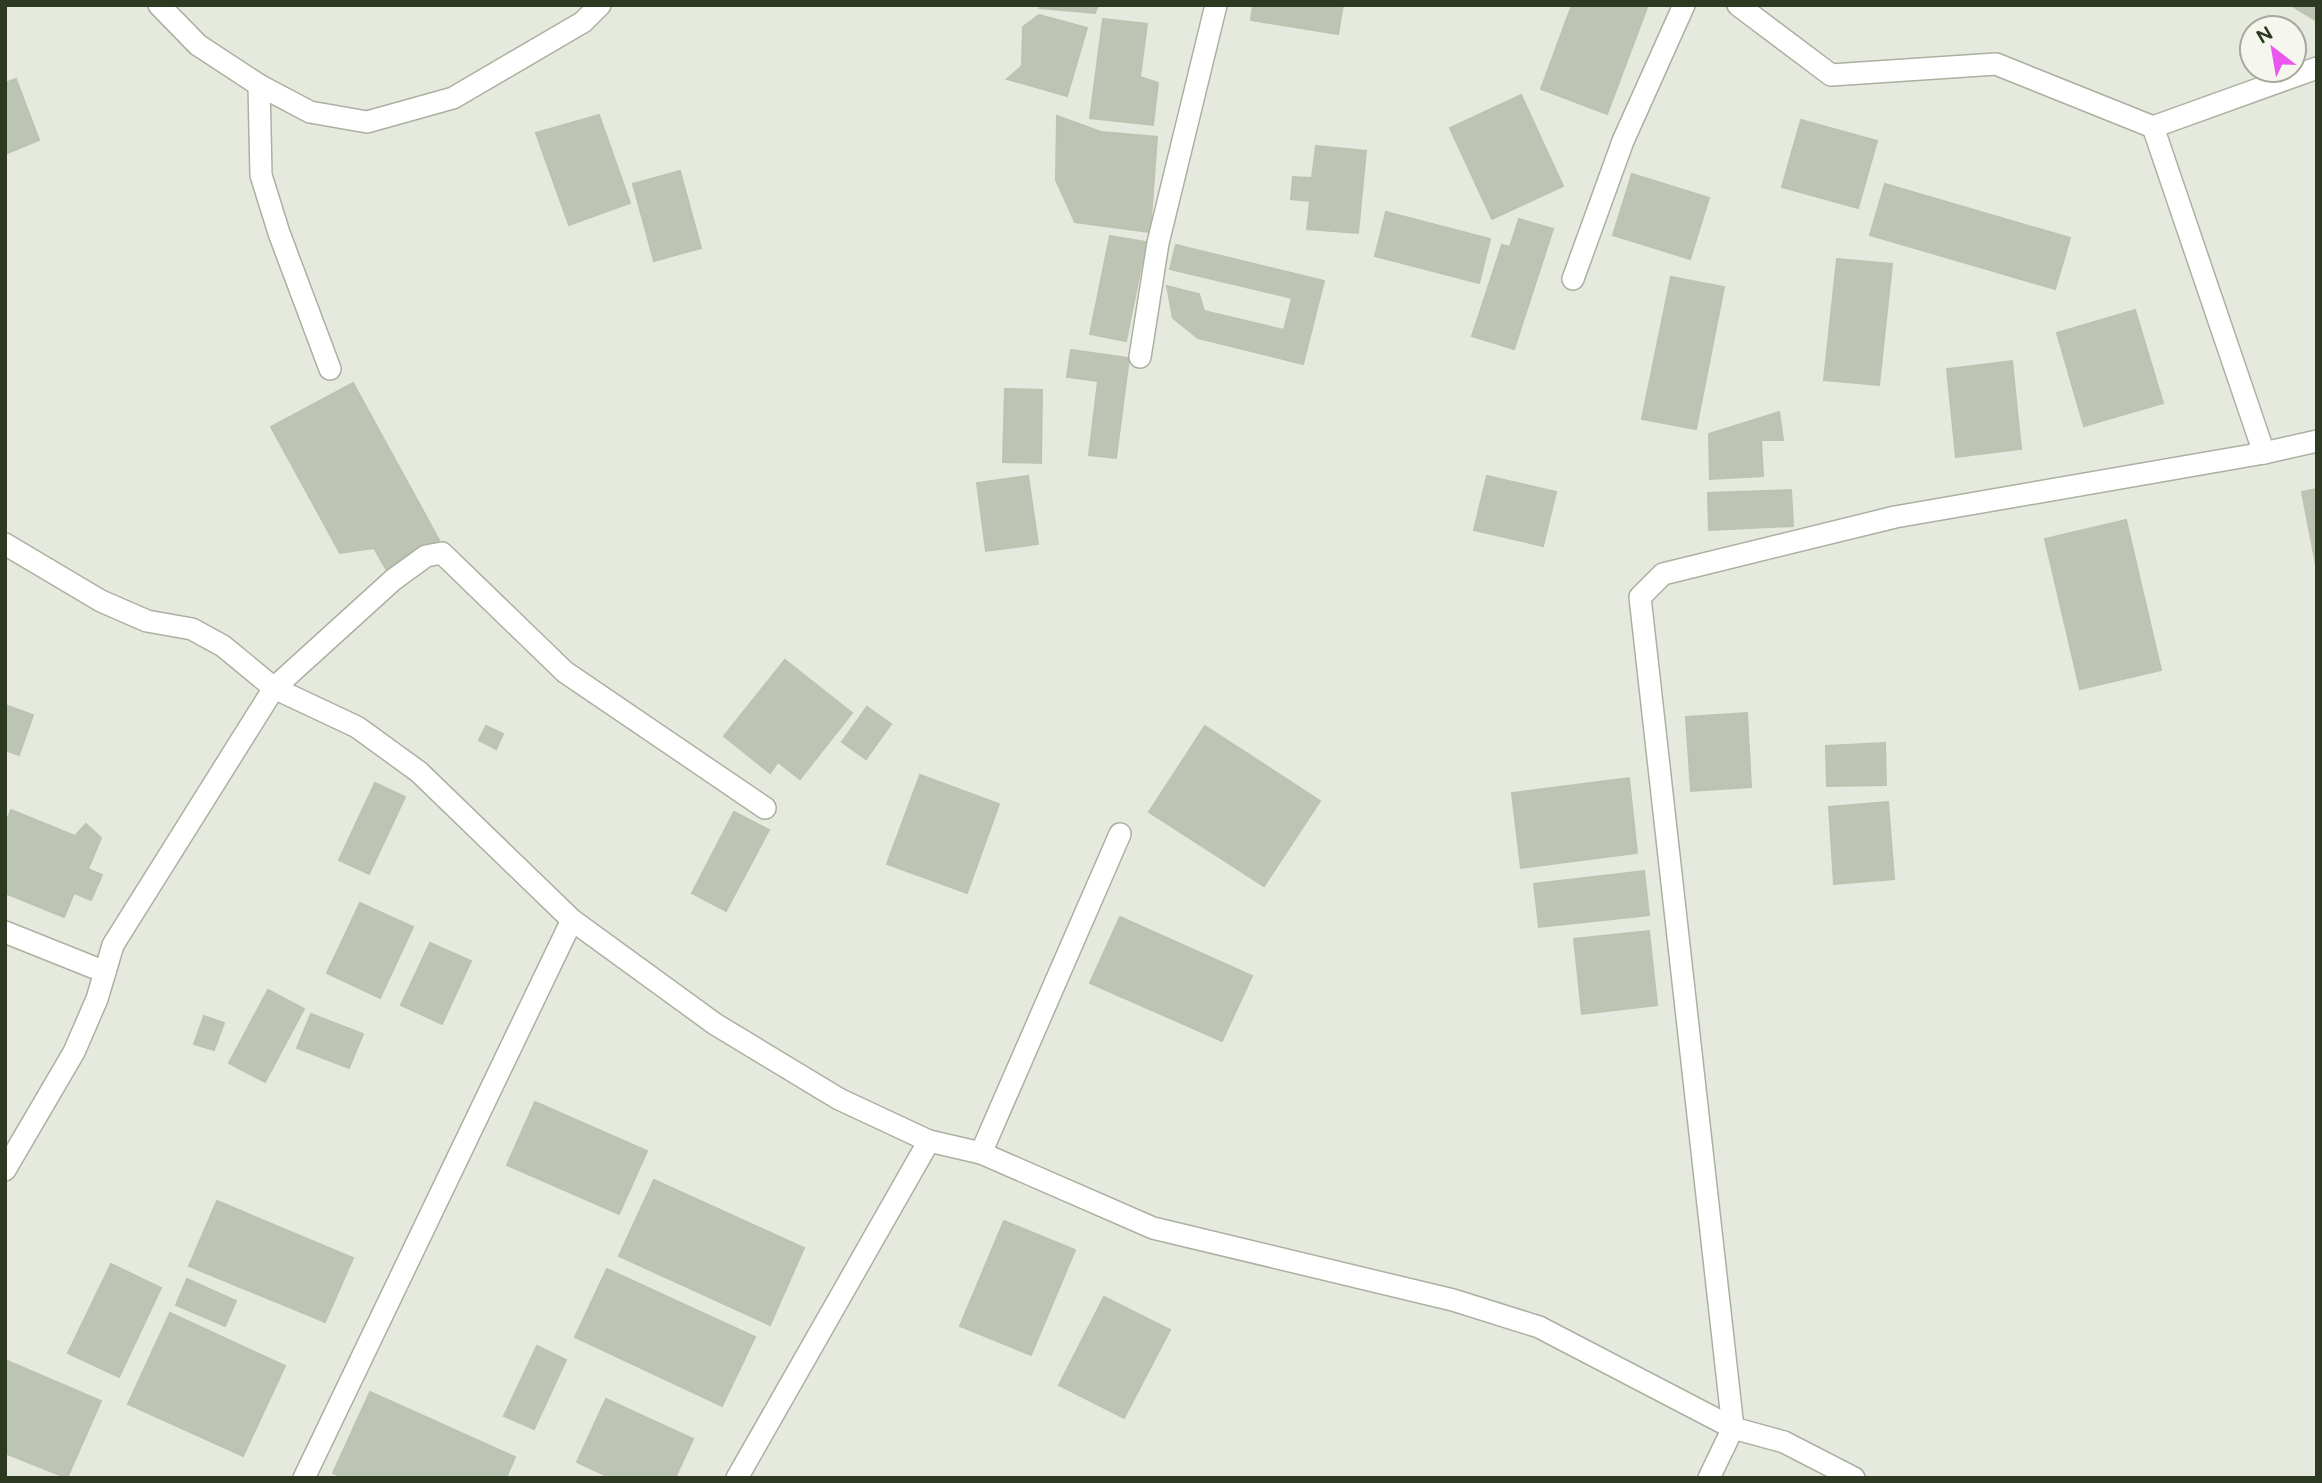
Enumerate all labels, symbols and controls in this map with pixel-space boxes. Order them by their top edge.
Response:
north arrow [2238,14,2308,84]
text: N [2252,21,2277,48]

